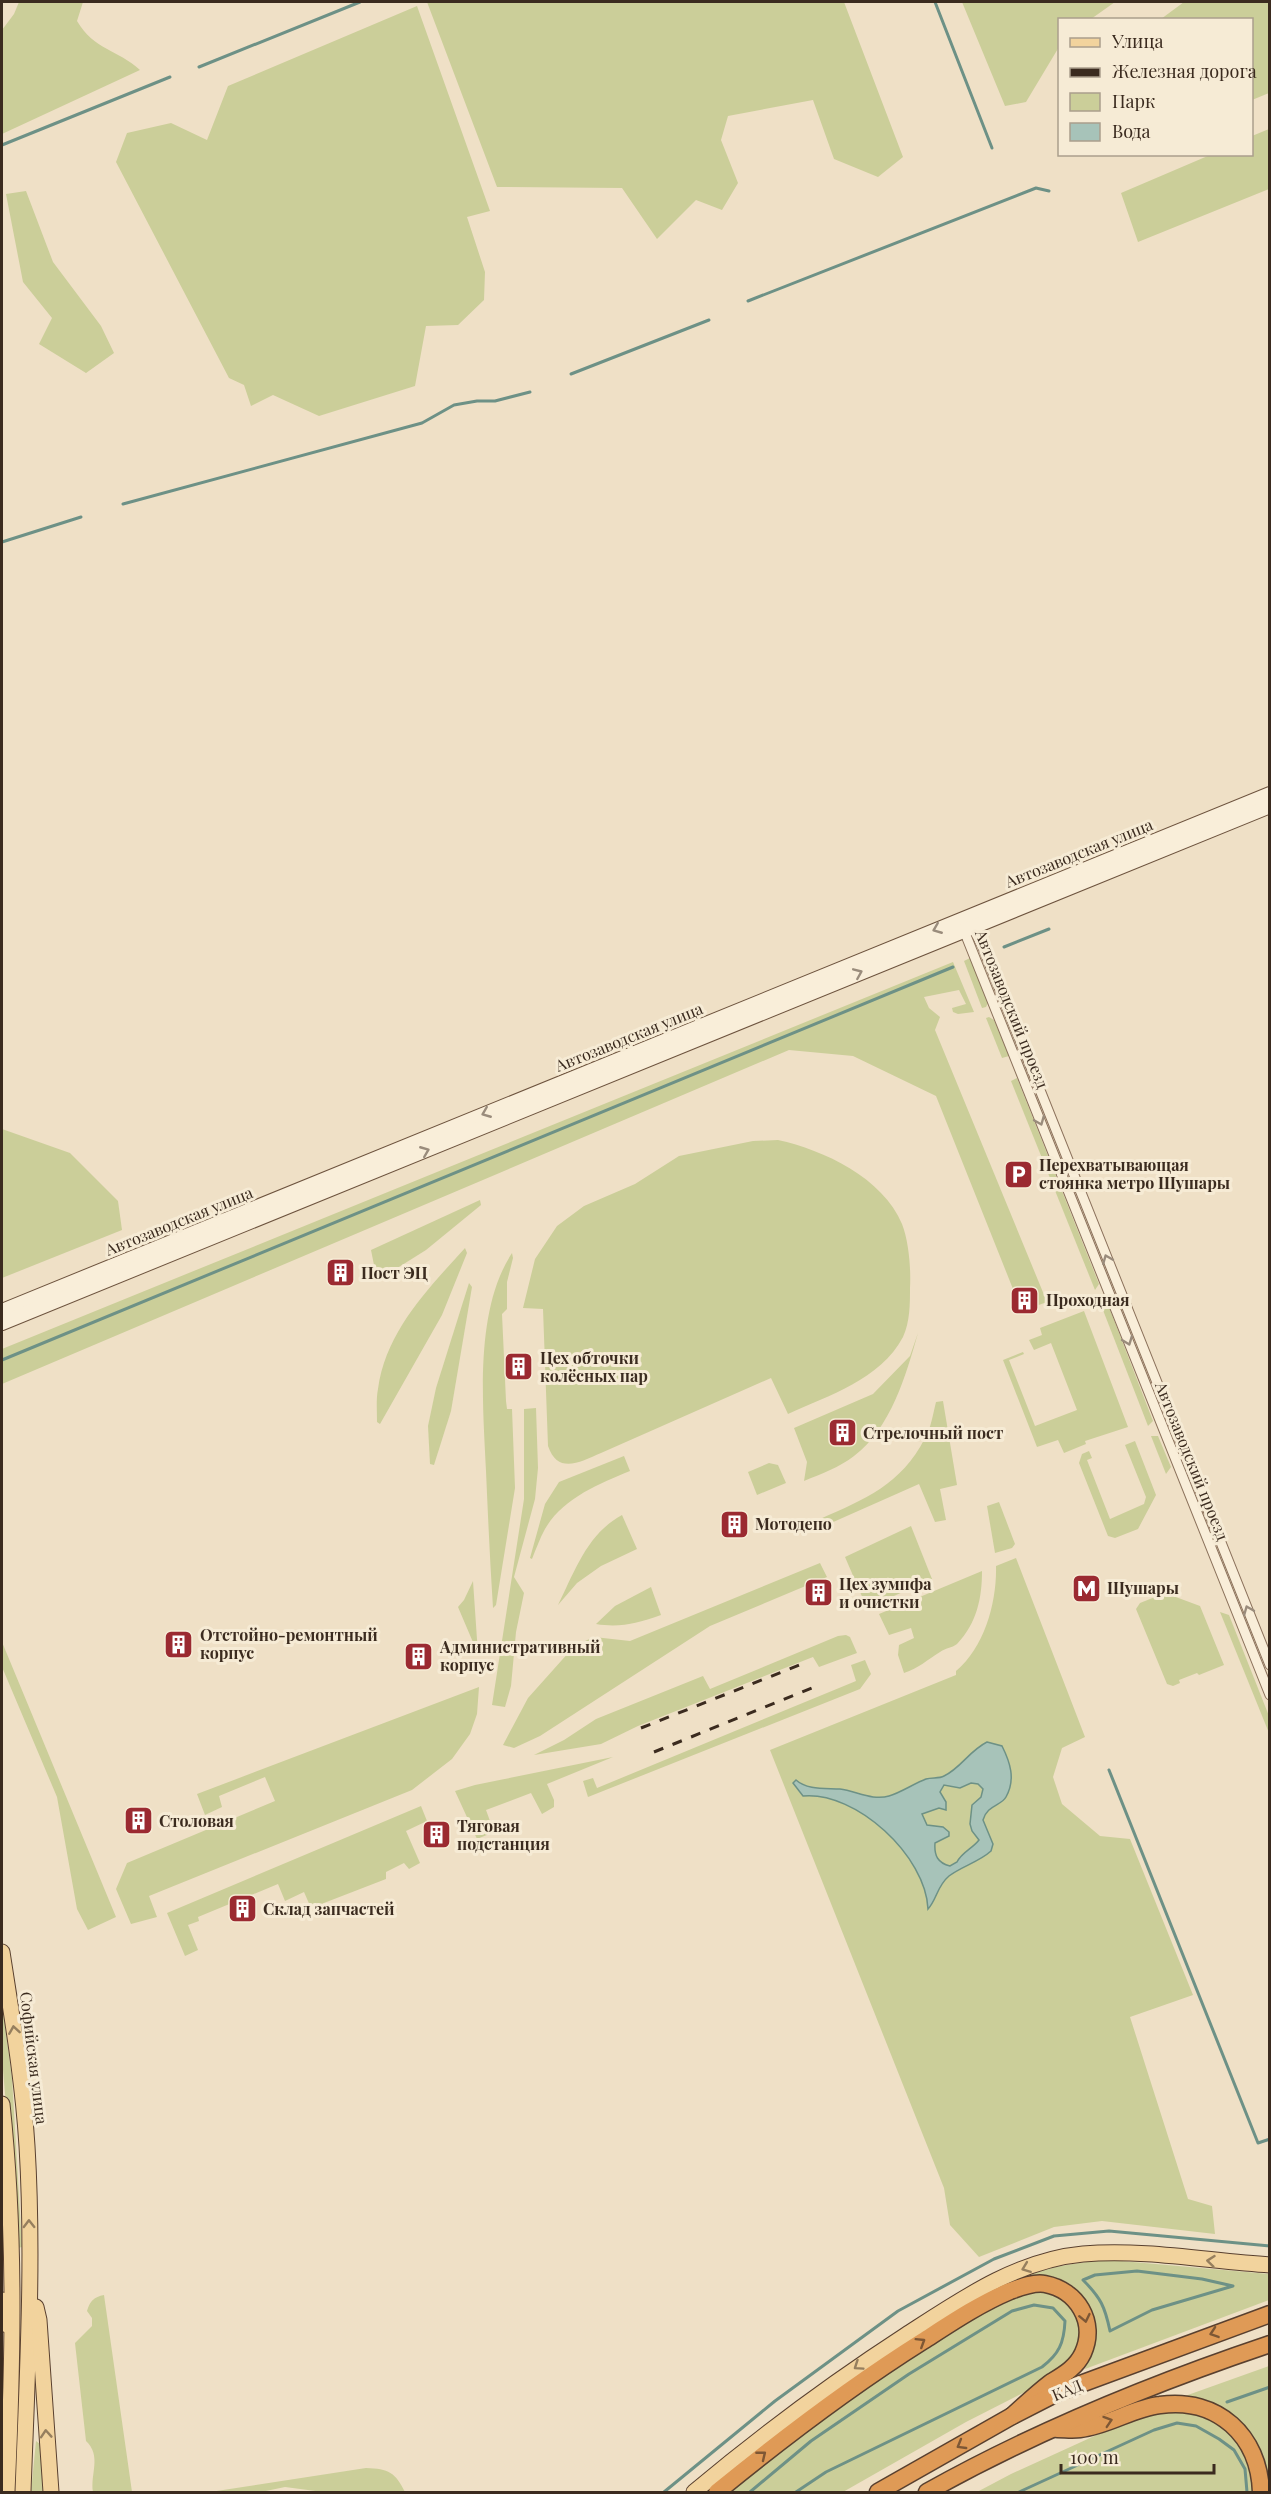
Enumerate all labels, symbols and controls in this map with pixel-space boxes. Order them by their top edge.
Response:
legend [1058,18,1253,156]
text: Улица [1111,29,1163,53]
text: Железная дорога [1112,59,1257,83]
text: Парк [1112,89,1155,113]
text: Вода [1112,119,1150,143]
street label: Автозаводская улица [1001,813,1156,892]
one-way arrow [932,922,943,934]
street label: Автозаводский проезд [971,925,1054,1092]
one-way arrow [852,968,863,980]
street label: Автозаводская улица [551,997,706,1076]
one-way arrow [482,1106,493,1118]
one-way arrow [1033,1115,1045,1126]
one-way arrow [419,1146,430,1158]
place label: Перехватывающая стоянка метро Шушары [1039,1154,1230,1193]
parking icon: Перехватывающая стоянка метро Шушары [1002,1158,1034,1190]
street label: Автозаводская улица [101,1181,256,1260]
one-way arrow [1102,1255,1114,1266]
building icon: Пост ЭЦ [324,1257,356,1289]
place label: Пост ЭЦ [361,1262,428,1283]
building icon: Проходная [1009,1284,1041,1316]
place label: Проходная [1046,1289,1129,1310]
one-way arrow [1121,1335,1134,1346]
place label: Цех обточки колёсных пар [540,1347,648,1386]
building icon: Цех обточки колёсных пар [503,1351,535,1383]
street label: Автозаводский проезд [1151,1377,1234,1544]
building icon: Стрелочный пост [826,1417,858,1449]
place label: Стрелочный пост [863,1422,1003,1443]
building icon: Мотодепо [718,1508,750,1540]
place label: Мотодепо [755,1513,832,1534]
metro station icon: Шушары [1070,1572,1102,1604]
place label: Цех зумпфа и очистки [839,1573,932,1612]
building icon: Цех зумпфа и очистки [802,1577,834,1609]
place label: Шушары [1107,1577,1179,1598]
one-way arrow [1243,1606,1255,1617]
place label: Отстойно-ремонтный корпус [200,1624,378,1663]
building icon: Отстойно-ремонтный корпус [163,1628,195,1660]
place label: Административный корпус [439,1636,601,1675]
building icon: Административный корпус [403,1640,435,1672]
building icon: Столовая [122,1805,154,1837]
place label: Столовая [159,1810,234,1831]
place label: Тяговая подстанция [457,1815,550,1854]
building icon: Тяговая подстанция [420,1819,452,1851]
building icon: Склад запчастей [226,1893,258,1925]
place label: Склад запчастей [263,1898,395,1919]
street label: Софийская улица [16,1991,53,2125]
one-way arrow [8,2025,20,2034]
one-way arrow [23,2219,36,2228]
one-way arrow [1207,2255,1216,2268]
one-way arrow [1021,2261,1032,2274]
one-way arrow [1078,2313,1091,2323]
one-way arrow [1209,2326,1220,2339]
one-way arrow [915,2338,925,2350]
one-way arrow [854,2359,864,2371]
street label: КАД [1048,2374,1085,2405]
one-way arrow [1102,2415,1112,2428]
one-way arrow [40,2430,53,2439]
one-way arrow [957,2437,967,2449]
scale bar [1061,2437,1214,2475]
text: 100 m [1070,2445,1119,2469]
one-way arrow [755,2452,766,2463]

